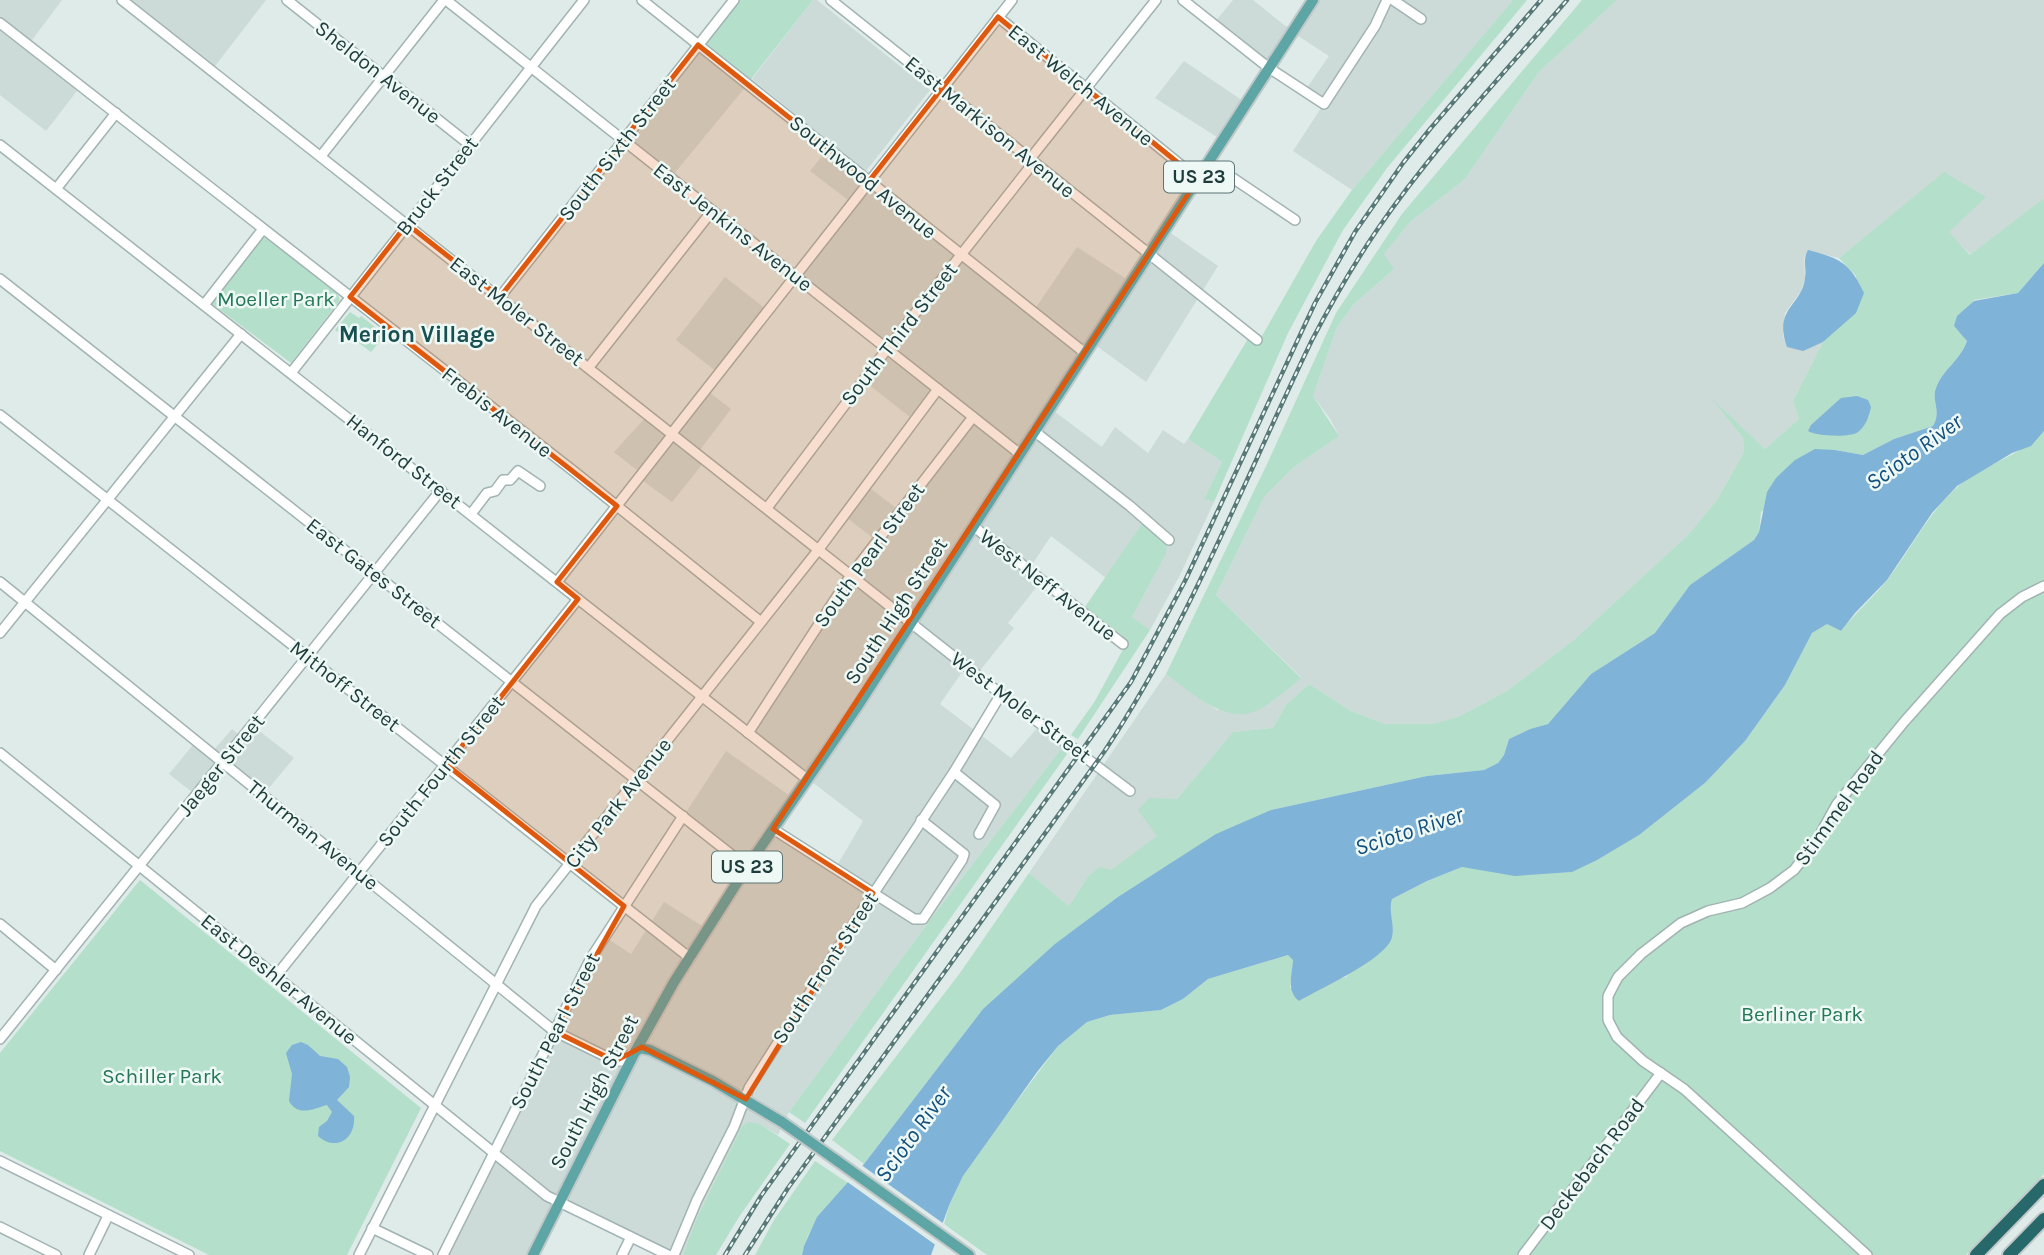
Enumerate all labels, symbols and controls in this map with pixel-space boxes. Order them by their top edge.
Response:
street label: Sheldon Avenue [310,16,446,128]
street label: East Welch Avenue [1004,19,1158,151]
street label: East Markison Avenue [900,51,1080,203]
street label: South Sixth Street [554,72,680,225]
street label: Southwood Avenue [785,110,941,244]
street label: Bruck Street [391,132,483,240]
street label: East Jenkins Avenue [649,157,817,297]
road number: US 23 [1164,162,1234,192]
street label: East Moler Street [445,251,589,371]
street label: South Third Street [836,258,962,410]
park label: Moeller Park [217,287,335,311]
district label: Merion Village [339,321,495,348]
street label: Frebis Avenue [437,362,557,462]
water label: Scioto River [1861,407,1968,496]
street label: Hanford Street [342,409,466,513]
street label: South Pearl Street [809,478,929,632]
street label: East Gates Street [302,513,446,633]
street label: West Neff Avenue [975,524,1121,646]
street label: South High Street [840,533,952,689]
street label: Mithoff Street [285,636,405,736]
street label: West Moler Street [946,647,1096,767]
street label: South Fourth Street [373,690,509,852]
street label: Jaeger Street [173,709,269,821]
street label: City Park Avenue [560,733,676,873]
street label: Stimmel Road [1789,746,1889,870]
street label: Thurman Avenue [243,775,383,895]
water label: Scioto River [1351,800,1468,861]
road number: US 23 [712,852,782,882]
street label: South Front Street [767,888,883,1048]
street label: East Deshler Avenue [196,909,362,1049]
street label: South Pearl Street [505,949,605,1113]
park label: Berliner Park [1741,1002,1863,1026]
street label: South High Street [545,1011,643,1173]
park label: Schiller Park [102,1064,222,1088]
water label: Scioto River [869,1080,958,1187]
street label: Deckebach Road [1535,1093,1649,1235]

